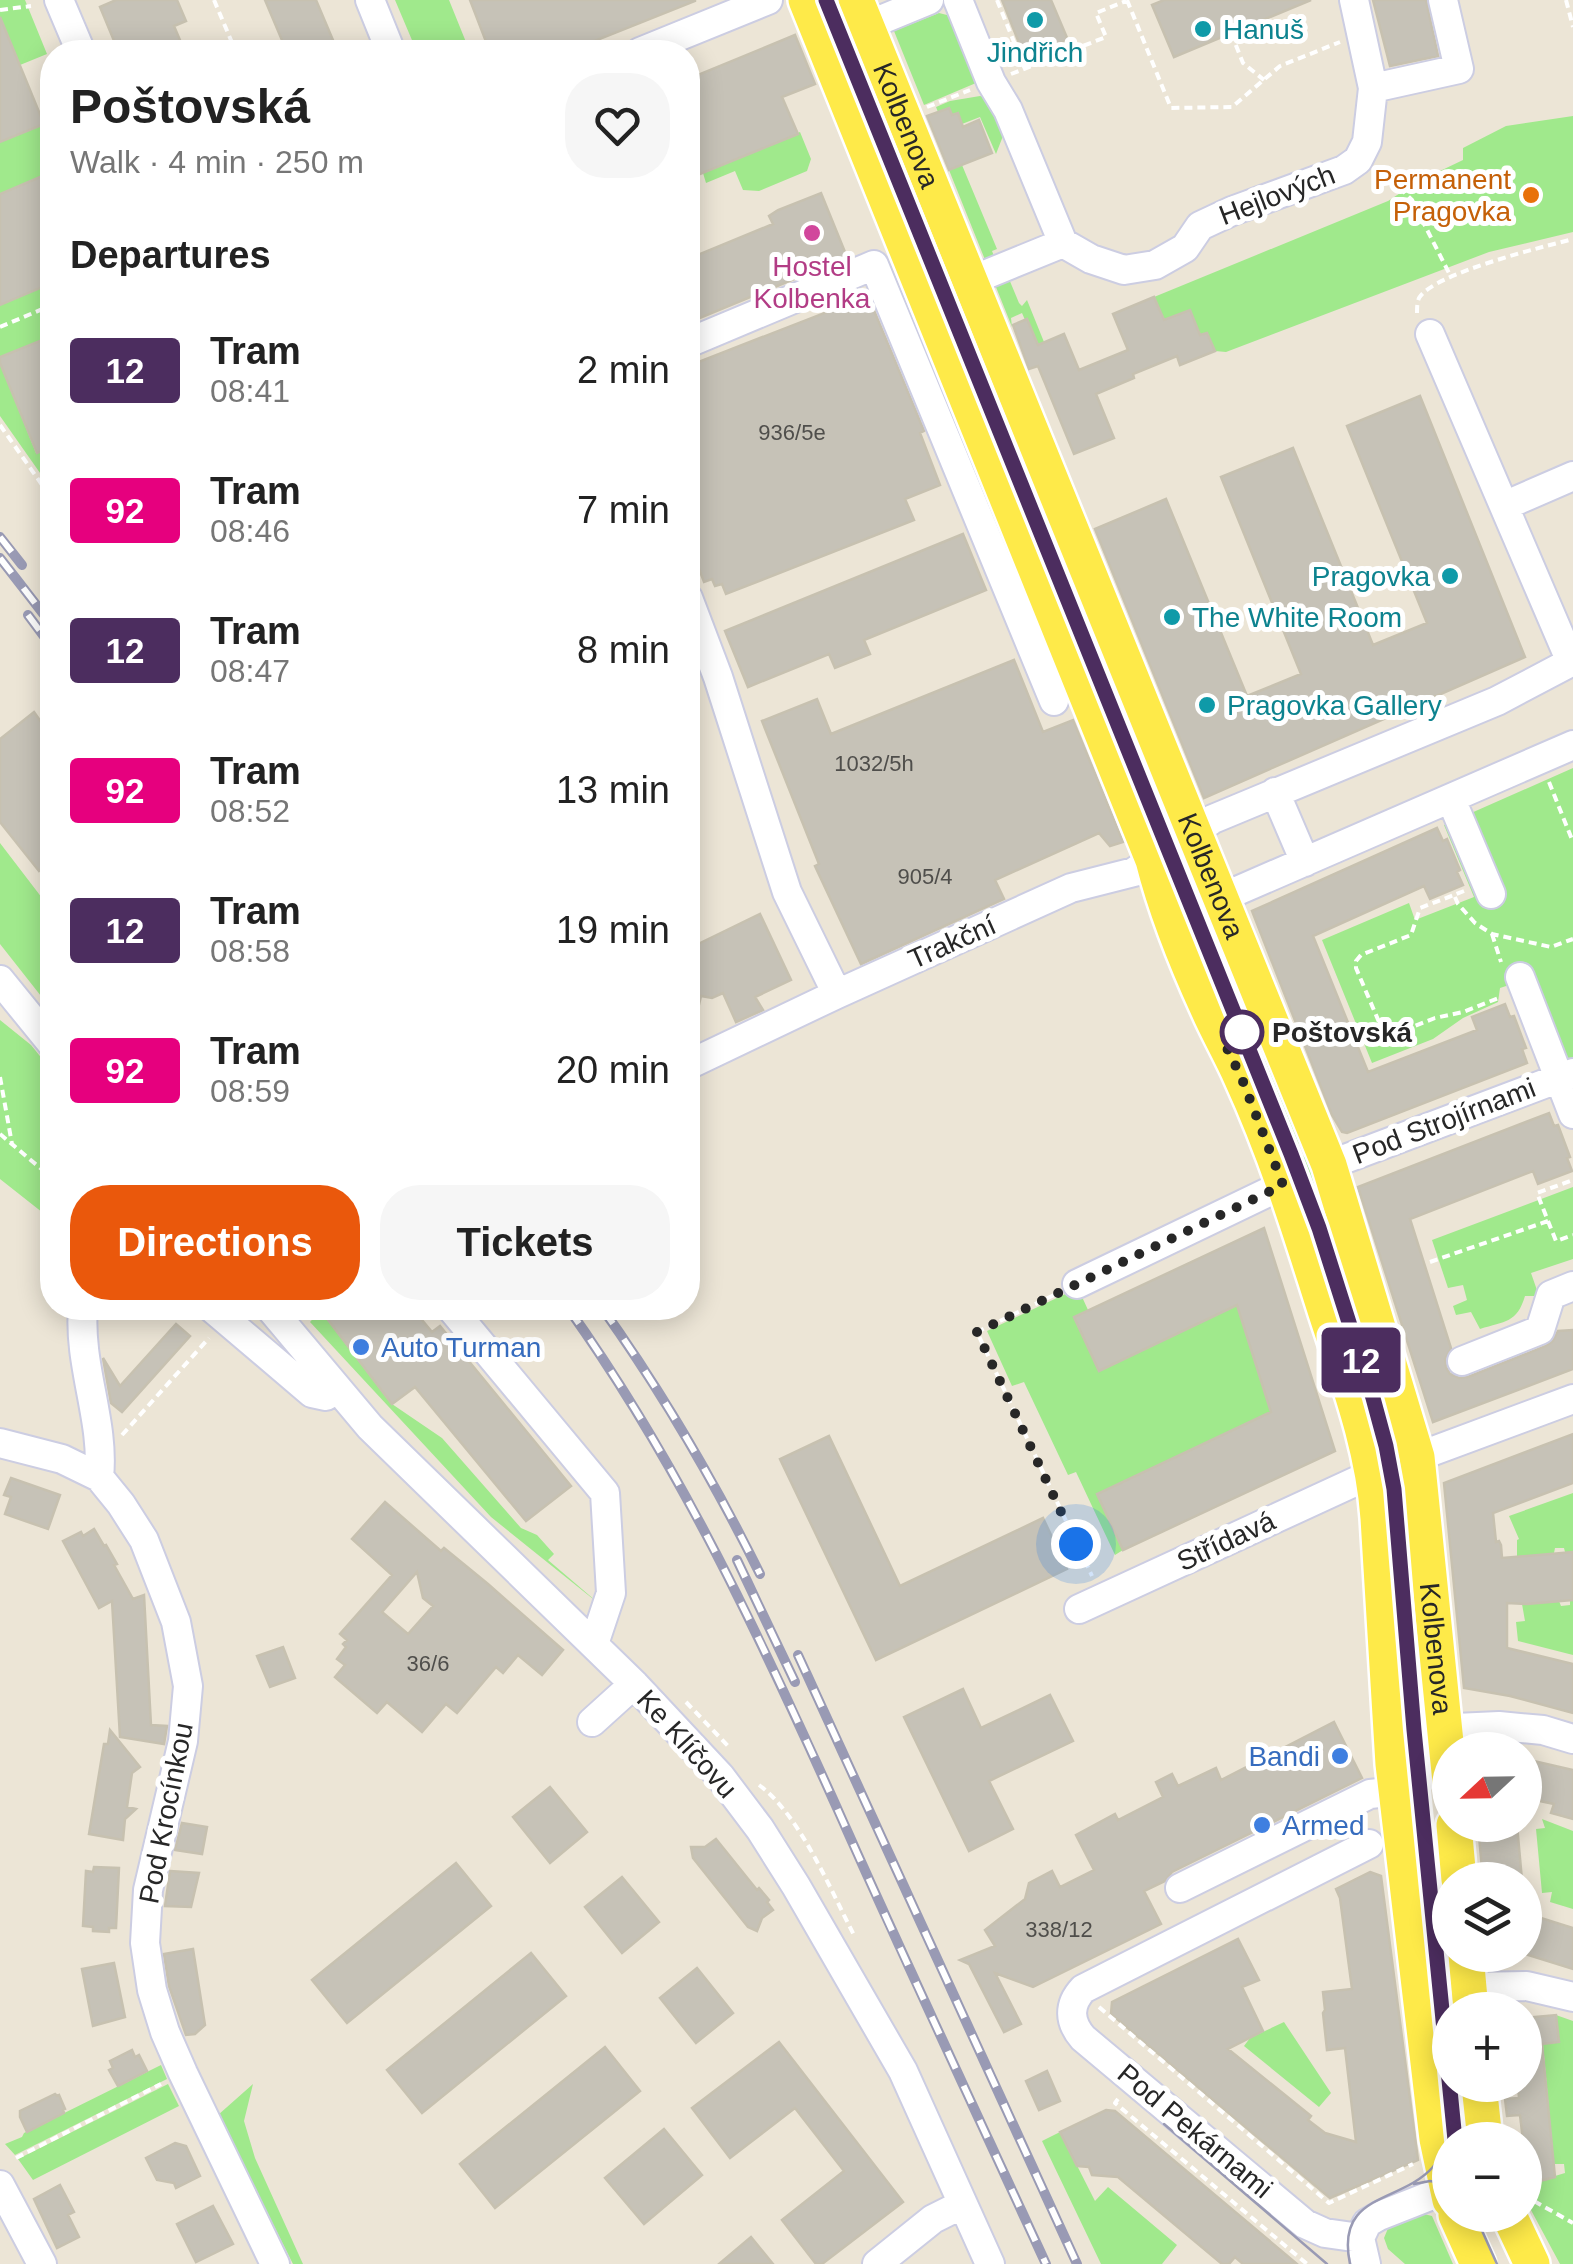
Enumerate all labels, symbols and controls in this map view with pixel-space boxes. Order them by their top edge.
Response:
marker: Jindřich [1024,9,1046,31]
place label: Hanuš [1223,14,1304,45]
marker: Hanuš [1192,18,1214,40]
place label: Jindřich [987,37,1083,68]
street label: Kolbenova [868,58,946,193]
button: heart [565,73,670,178]
text: Poštovská [70,80,310,133]
text: Walk · 4 min · 250 m [70,144,364,180]
street label: Hejlových [1215,159,1339,231]
place label: Permanent Pragovka [1374,164,1511,227]
marker: Permanent Pragovka [1520,184,1542,206]
marker: Hostel Kolbenka [801,222,823,244]
text: Departures [70,234,271,276]
place label: Hostel Kolbenka [754,251,871,314]
text: Tram [210,330,301,372]
text: 2 min [577,349,670,391]
text: 12 [106,351,144,390]
text: 08:41 [210,373,290,409]
house number: 936/5e [758,420,826,445]
text: Tram [210,470,301,512]
text: 7 min [577,489,670,531]
text: 92 [106,491,144,530]
text: 08:46 [210,513,290,549]
place label: Pragovka [1312,561,1430,592]
marker: Pragovka [1439,565,1461,587]
place label: The White Room [1192,602,1402,633]
marker: The White Room [1161,606,1183,628]
text: Tram [210,610,301,652]
text: 8 min [577,629,670,671]
text: 12 [106,631,144,670]
text: 08:47 [210,653,290,689]
place label: Pragovka Gallery [1227,690,1442,721]
marker: Pragovka Gallery [1196,694,1218,716]
text: Tram [210,750,301,792]
house number: 1032/5h [834,751,914,776]
text: 13 min [556,769,670,811]
text: 92 [106,771,144,810]
text: 08:52 [210,793,290,829]
street label: Kolbenova [1172,808,1251,943]
house number: 905/4 [897,864,953,889]
text: Tram [210,890,301,932]
text: 19 min [556,909,670,951]
street label: Trakční [904,909,1001,975]
text: 12 [106,911,144,950]
text: 08:58 [210,933,290,969]
marker: Poštovská [1221,1011,1263,1053]
place label: Poštovská [1272,1017,1412,1048]
text: Tram [210,1030,301,1072]
text: 20 min [556,1049,670,1091]
text: 92 [106,1051,144,1090]
street label: Pod Strojírnami [1348,1072,1540,1170]
text: 08:59 [210,1073,290,1109]
button: Directions [70,1185,360,1300]
button: Tickets [380,1185,670,1300]
line badge: 12 [1316,1328,1406,1392]
place label: Auto Turman [381,1332,541,1363]
marker: Auto Turman [350,1336,372,1358]
text: 12 [1342,1341,1380,1380]
street label: Střídavá [1172,1505,1280,1577]
your location [1051,1519,1101,1569]
street label: Kolbenova [1414,1581,1459,1717]
house number: 36/6 [407,1651,449,1676]
street label: Ke Klíčovu [631,1684,743,1804]
street label: Pod Krocínkou [133,1720,199,1906]
north arrow [1432,1732,1542,1842]
map controls [1432,1732,1542,2232]
place label: Bandi [1248,1741,1320,1772]
marker: Bandi [1329,1745,1351,1767]
place label: Armed [1282,1810,1364,1841]
marker: Armed [1251,1814,1273,1836]
button: layers [1432,1862,1542,1972]
house number: 338/12 [1025,1917,1093,1942]
button: + [1432,1992,1542,2102]
street label: Pod Pekárnami [1112,2058,1278,2204]
button: − [1432,2122,1542,2232]

